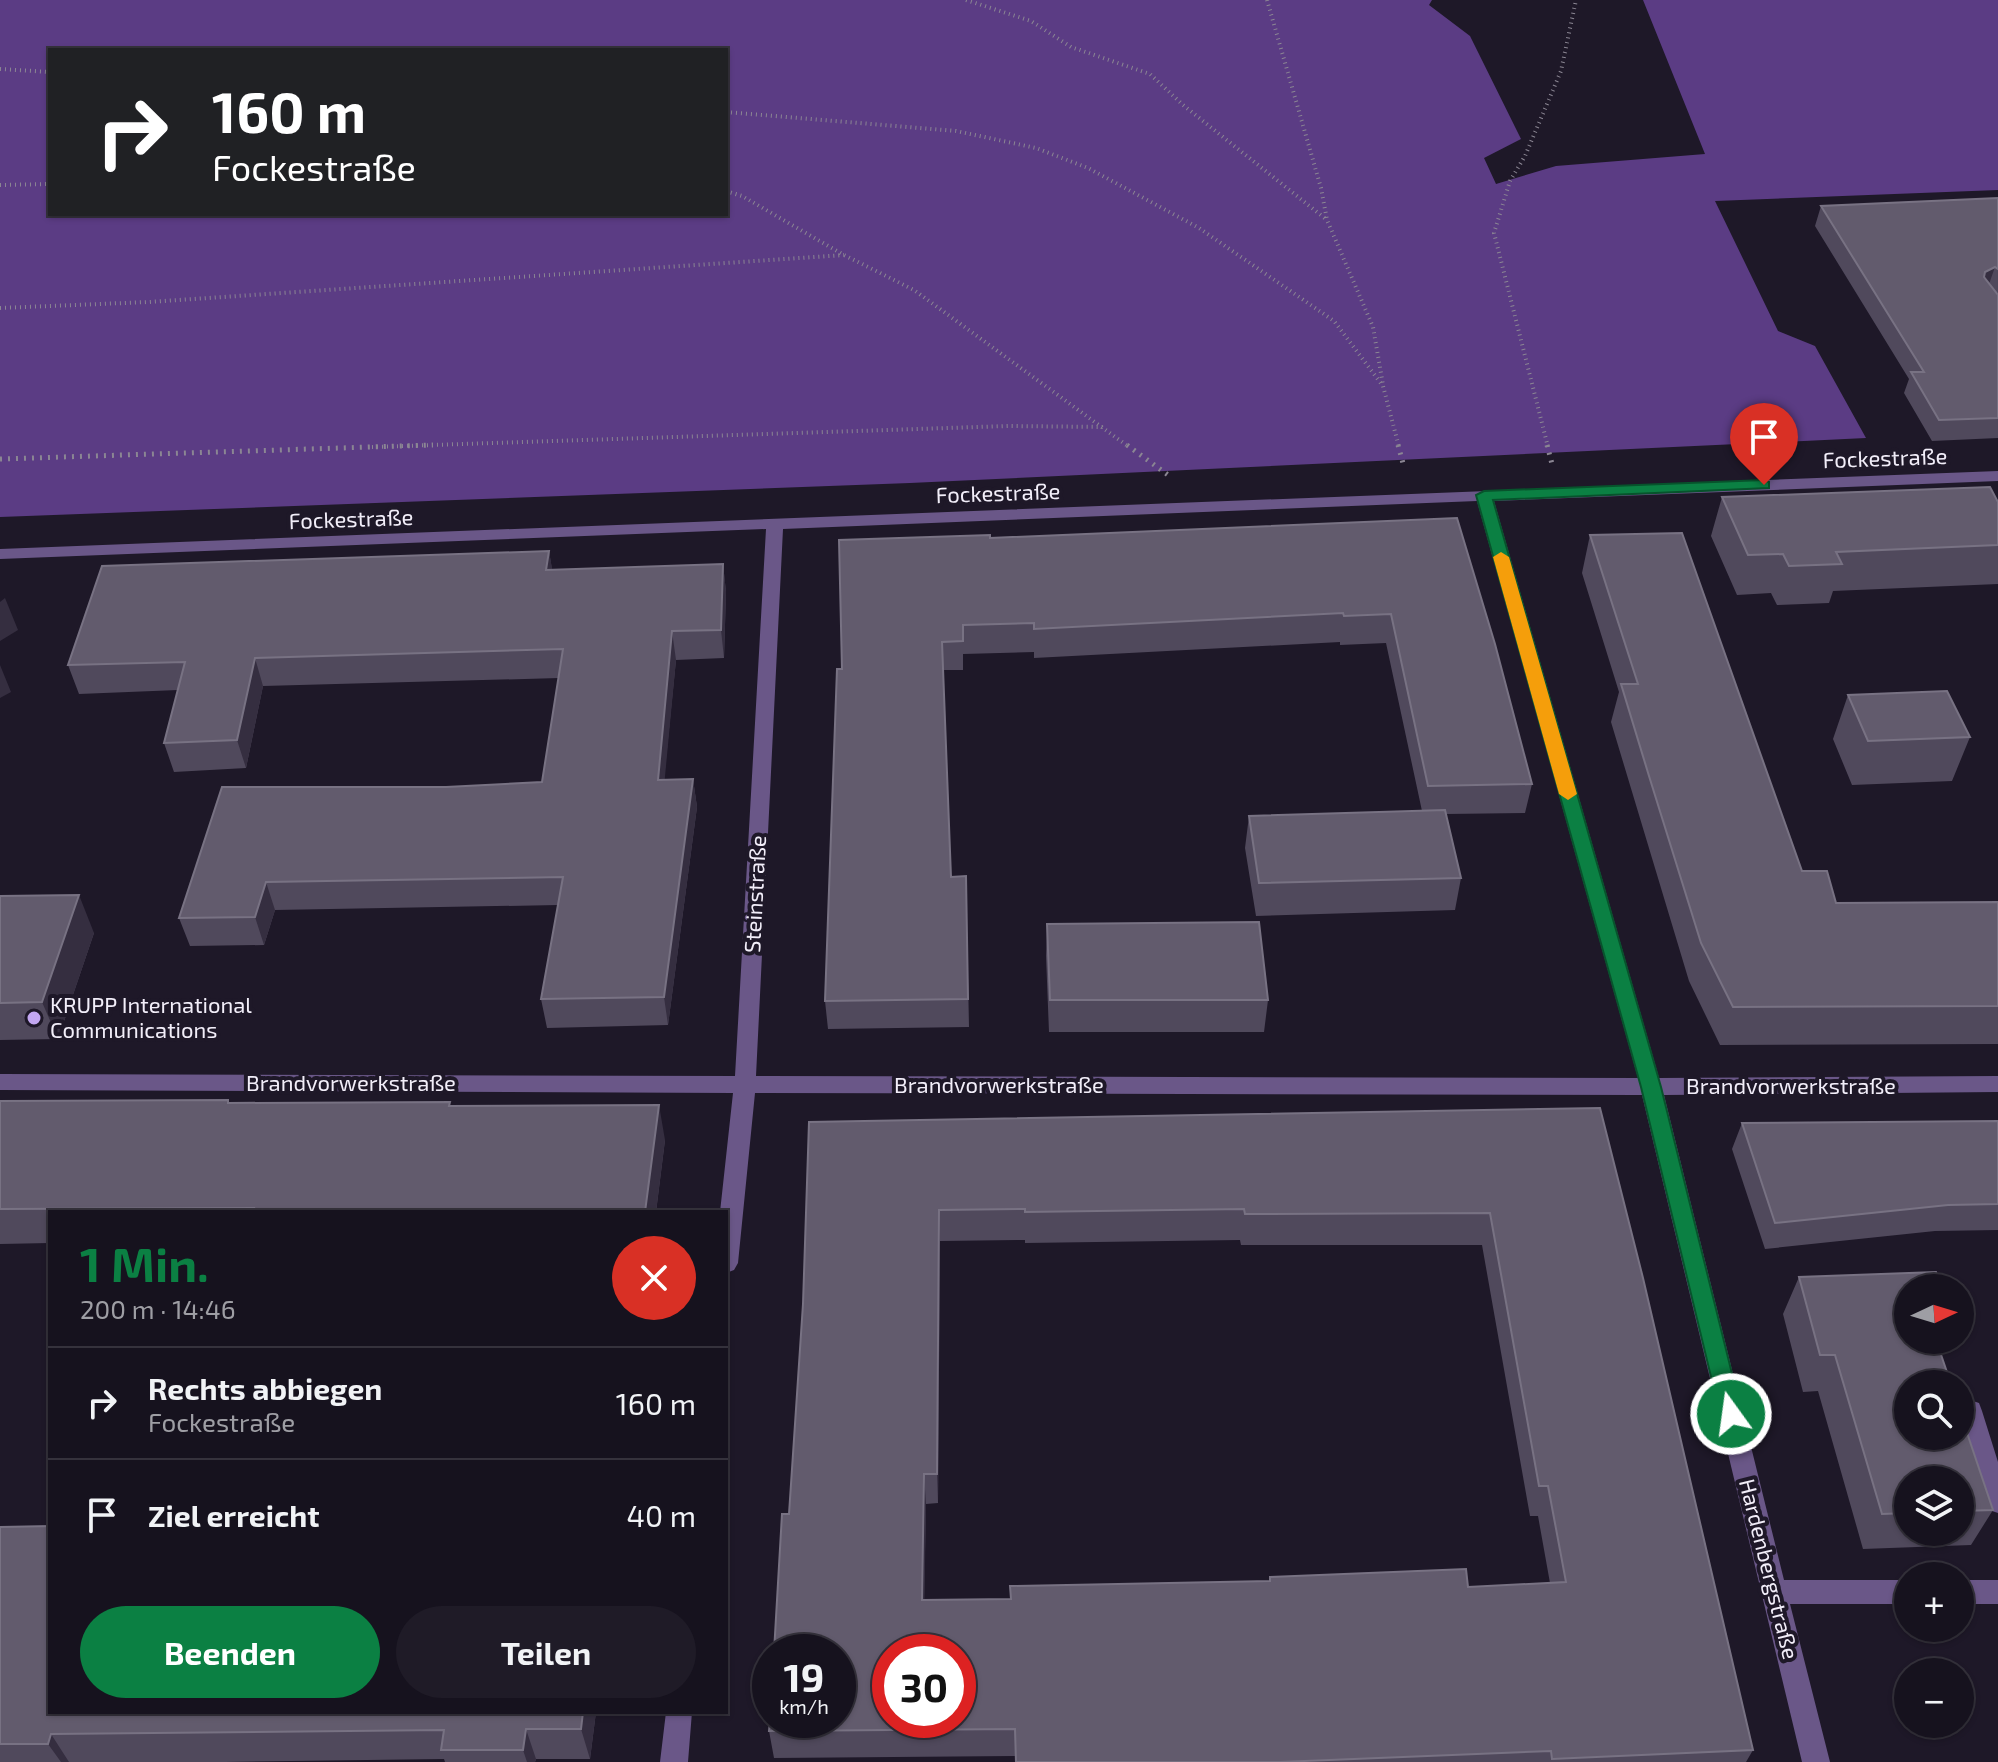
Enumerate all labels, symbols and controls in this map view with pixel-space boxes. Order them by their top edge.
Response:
text: 160 m [212,77,366,144]
icon: right [80,80,184,184]
text: Fockestraße [212,145,416,188]
pin [1730,403,1798,485]
icon: arrive [1742,415,1786,459]
street label: Fockestraße [1822,442,1948,472]
street label: Fockestraße [935,477,1061,507]
street label: Fockestraße [288,503,414,533]
street label: Steinstraße [738,834,770,953]
place label: KRUPP International Communications [50,991,252,1042]
marker: KRUPP International Communications [25,1009,43,1027]
street label: Brandvorwerkstraße [246,1069,456,1095]
street label: Brandvorwerkstraße [894,1071,1104,1097]
street label: Brandvorwerkstraße [1686,1072,1896,1098]
text: 1 Min. [80,1234,209,1292]
button: close [612,1236,696,1320]
north arrow [1894,1274,1974,1354]
map controls [1894,1274,1974,1738]
text: 200 m · 14:46 [80,1293,236,1324]
text: Rechts abbiegen [148,1370,382,1406]
button: search [1894,1370,1974,1450]
position arrow [1689,1372,1773,1456]
icon: right [80,1381,124,1425]
text: 160 m [616,1385,696,1421]
text: Fockestraße [148,1406,295,1437]
button: layers [1894,1466,1974,1546]
street label: Hardenbergstraße [1735,1476,1805,1662]
icon: arrive [80,1493,124,1537]
text: Ziel erreicht [148,1497,320,1533]
text: 40 m [626,1497,696,1533]
button: + [1894,1562,1974,1642]
button: Beenden [80,1606,380,1698]
button: Teilen [396,1606,696,1698]
speed limit sign: 30 [872,1634,976,1738]
text: 19 [784,1652,824,1700]
button: − [1894,1658,1974,1738]
text: km/h [779,1694,829,1718]

